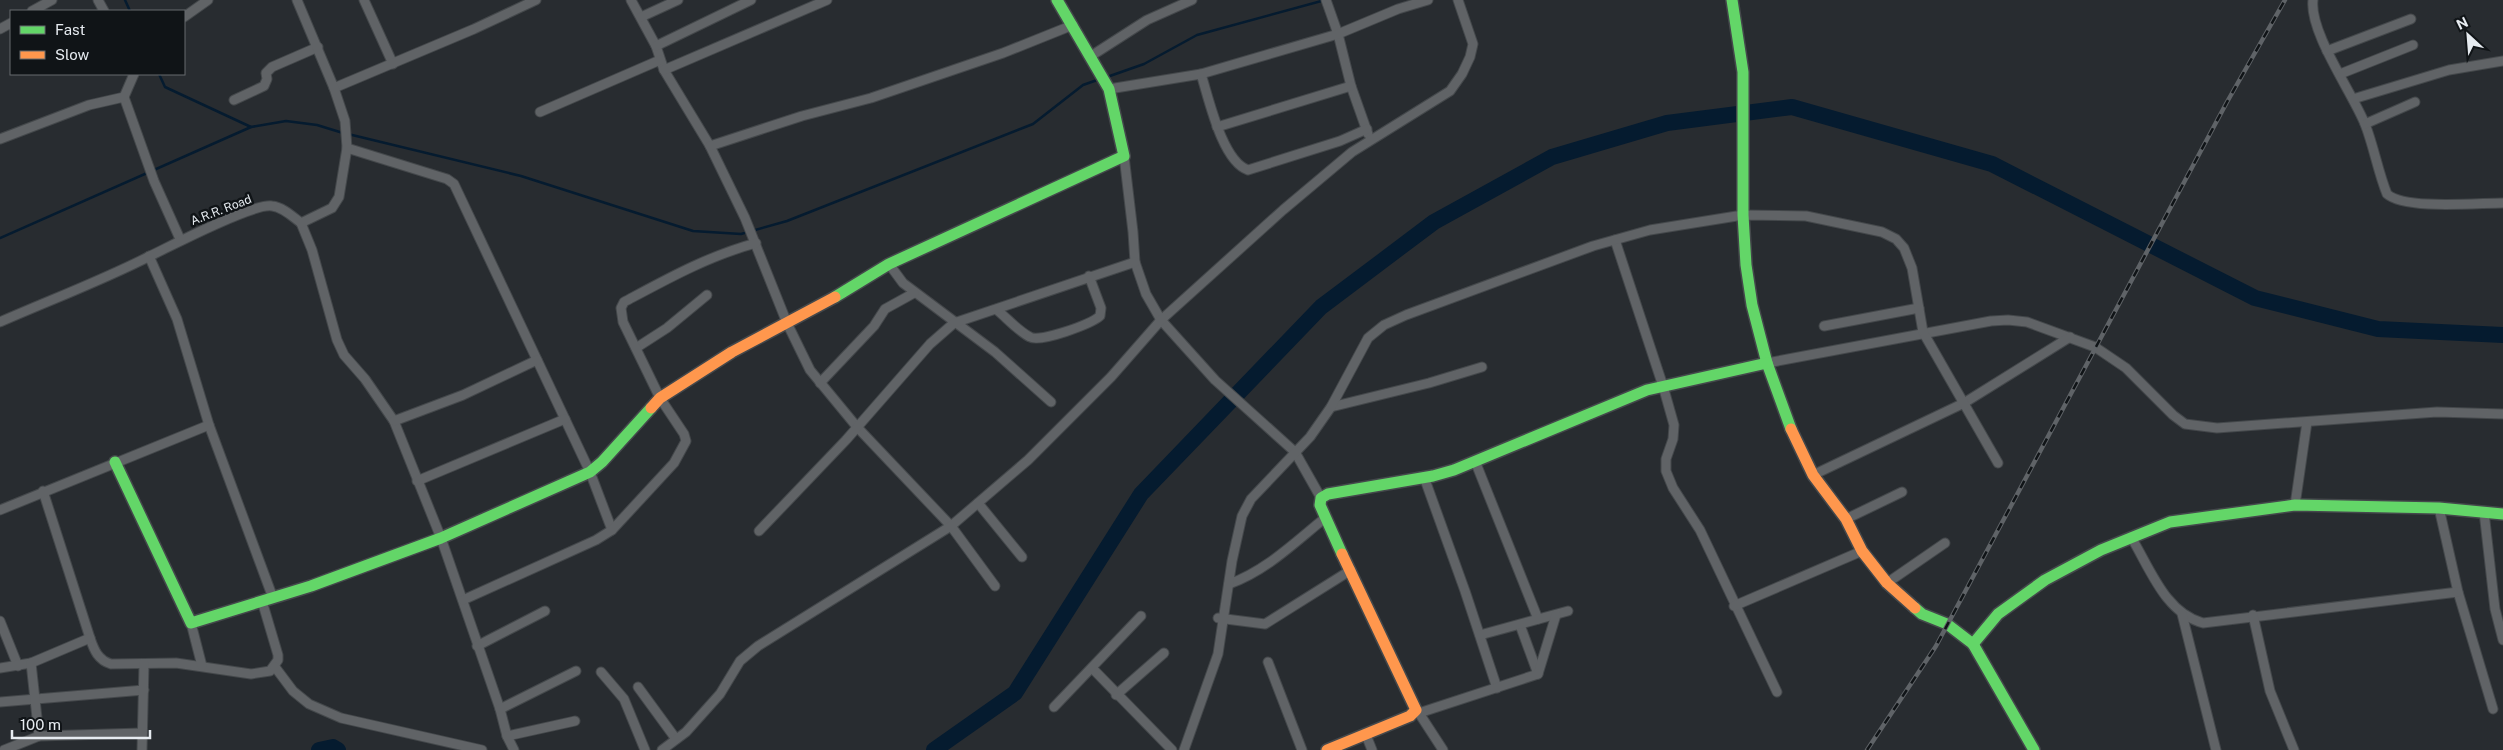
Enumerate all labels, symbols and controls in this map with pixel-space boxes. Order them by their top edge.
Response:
legend [10,10,185,75]
north arrow [2443,10,2493,60]
text: N [2454,14,2471,33]
text: Fast [55,21,85,38]
text: Slow [55,46,90,63]
street label: A.R.R. Road [189,192,253,228]
scale bar [12,708,150,740]
text: 100 m [20,716,61,733]

